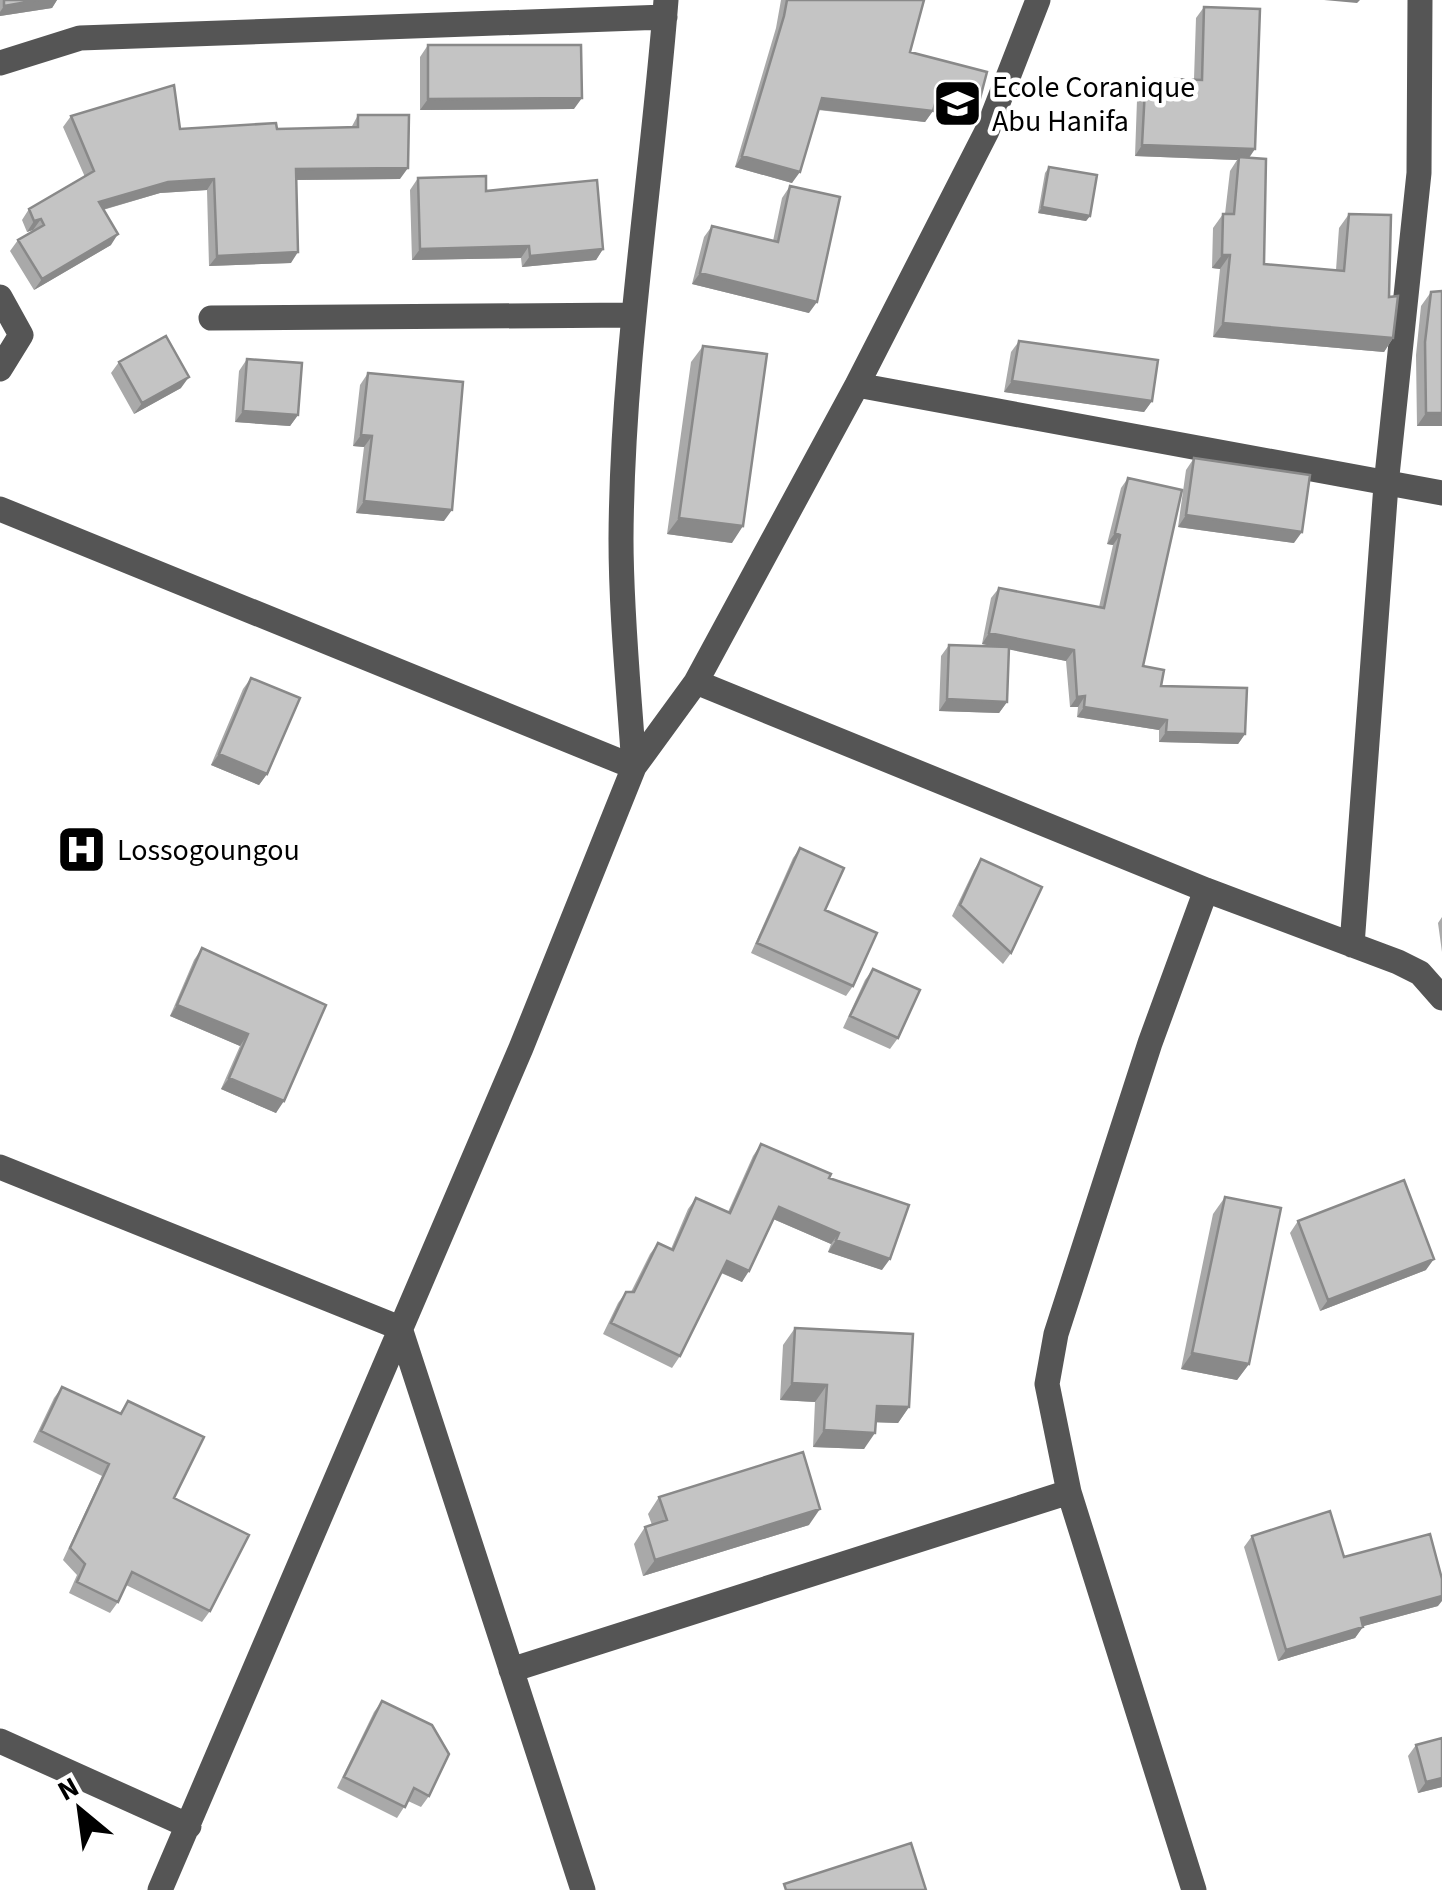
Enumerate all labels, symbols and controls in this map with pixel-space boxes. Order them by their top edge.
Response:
place label: Ecole Coranique Abu Hanifa [992,66,1195,143]
school or university icon: Ecole Coranique Abu Hanifa [931,78,983,130]
hospital icon: Lossogoungou [56,824,108,876]
place label: Lossogoungou [117,829,300,872]
north arrow [30,1760,130,1860]
text: N [51,1767,86,1811]

